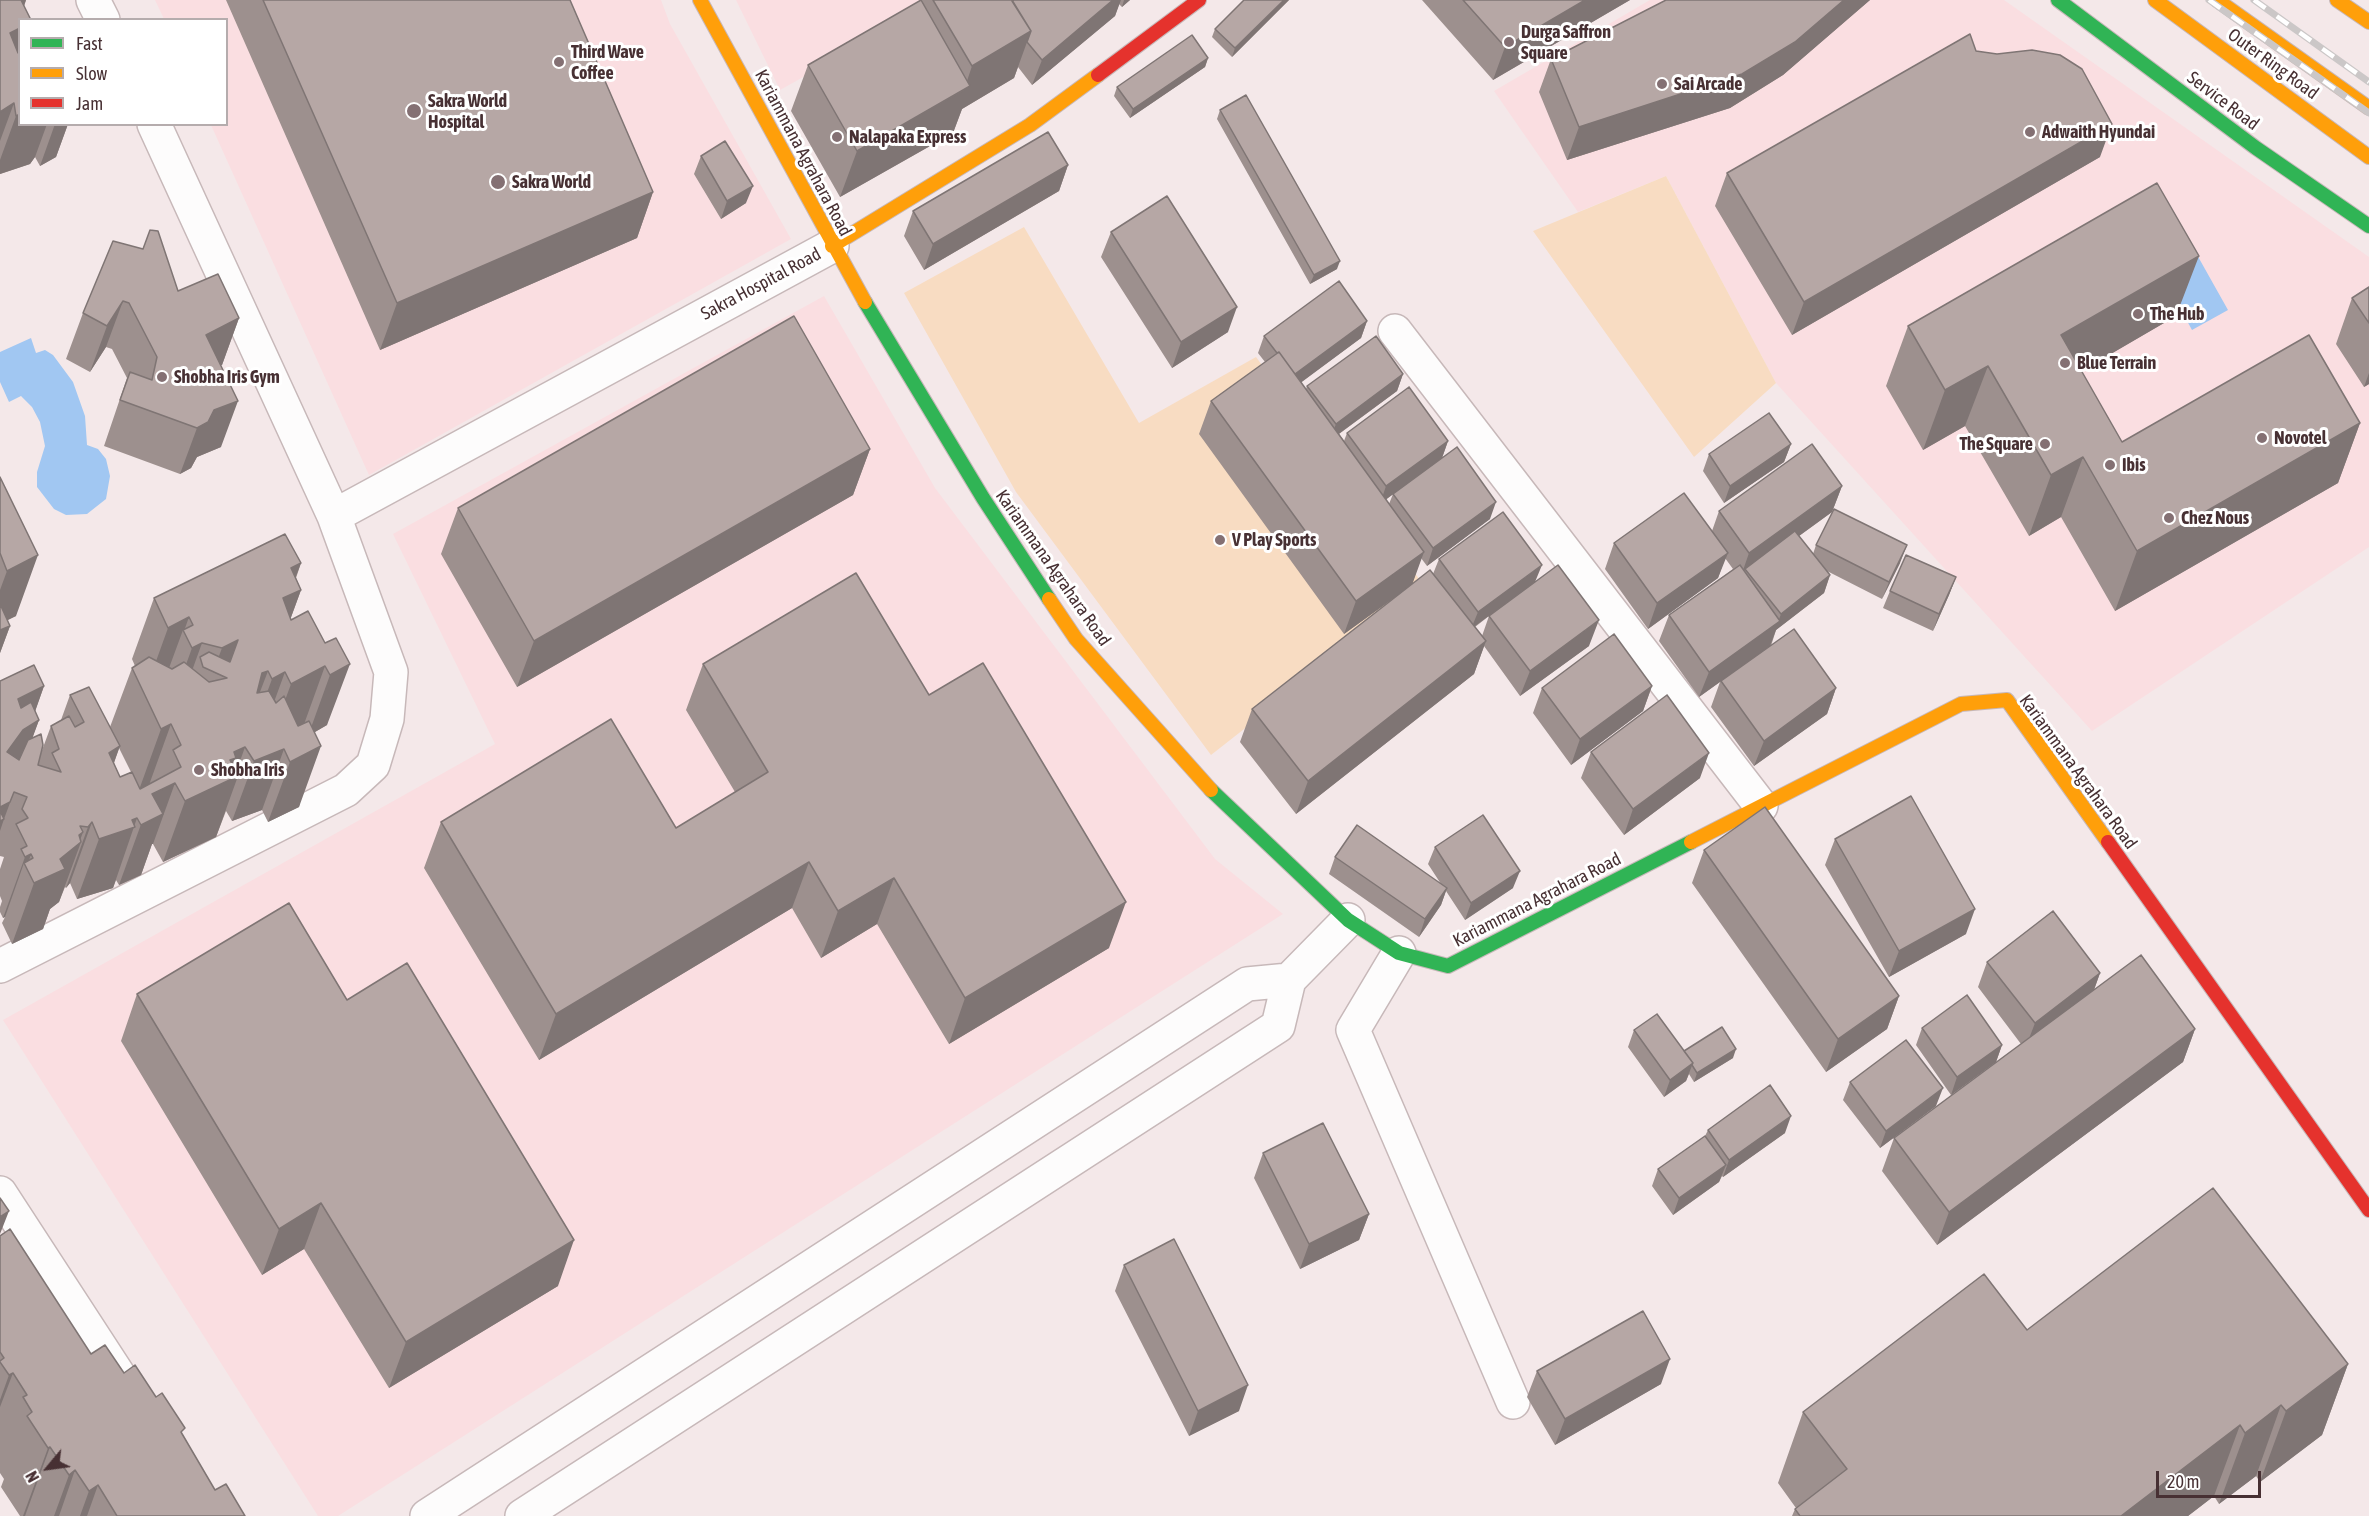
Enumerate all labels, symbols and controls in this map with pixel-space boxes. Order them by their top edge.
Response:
legend [18,18,228,126]
place label: Durga Saffron Square [1521,21,1611,63]
street label: Outer Ring Road [2224,24,2322,104]
text: Fast [76,33,103,54]
marker: Durga Saffron Square [1502,35,1516,49]
place label: Third Wave Coffee [571,41,644,84]
marker: Third Wave Coffee [552,55,566,69]
text: Slow [76,63,107,84]
street label: Kariammana Agrahara Road [750,66,856,240]
street label: Service Road [2183,67,2263,135]
place label: Sai Arcade [1674,73,1742,95]
marker: Sai Arcade [1655,77,1669,91]
place label: Sakra World Hospital [428,90,507,132]
text: Jam [76,93,103,114]
marker: Sakra World Hospital [405,102,423,120]
place label: Adwaith Hyundai [2042,121,2155,143]
marker: Adwaith Hyundai [2023,125,2037,139]
place label: Nalapaka Express [849,126,966,148]
marker: Nalapaka Express [830,130,844,144]
place label: Sakra World [512,171,591,193]
marker: Sakra World [489,173,507,191]
street label: Sakra Hospital Road [697,243,825,325]
place label: The Hub [2150,303,2205,325]
marker: The Hub [2131,307,2145,321]
place label: Blue Terrain [2077,352,2156,374]
marker: Blue Terrain [2058,356,2072,370]
place label: Shobha Iris Gym [174,366,280,388]
marker: Shobha Iris Gym [155,370,169,384]
place label: Novotel [2274,427,2327,449]
marker: Novotel [2255,431,2269,445]
place label: The Square [1959,433,2033,455]
marker: The Square [2038,437,2052,451]
place label: Ibis [2122,454,2146,476]
marker: Ibis [2103,458,2117,472]
street label: Kariammana Agrahara Road [991,486,1115,650]
place label: Chez Nous [2181,507,2249,529]
marker: Chez Nous [2162,511,2176,525]
place label: V Play Sports [1232,529,1316,551]
marker: V Play Sports [1213,533,1227,547]
street label: Kariammana Agrahara Road [2015,691,2141,853]
place label: Shobha Iris [211,759,284,781]
marker: Shobha Iris [192,763,206,777]
street label: Kariammana Agrahara Road [1449,848,1625,952]
north arrow [18,1438,78,1498]
scale bar [2159,1459,2264,1497]
text: N [22,1468,42,1485]
text: 20 m [2167,1471,2199,1492]

